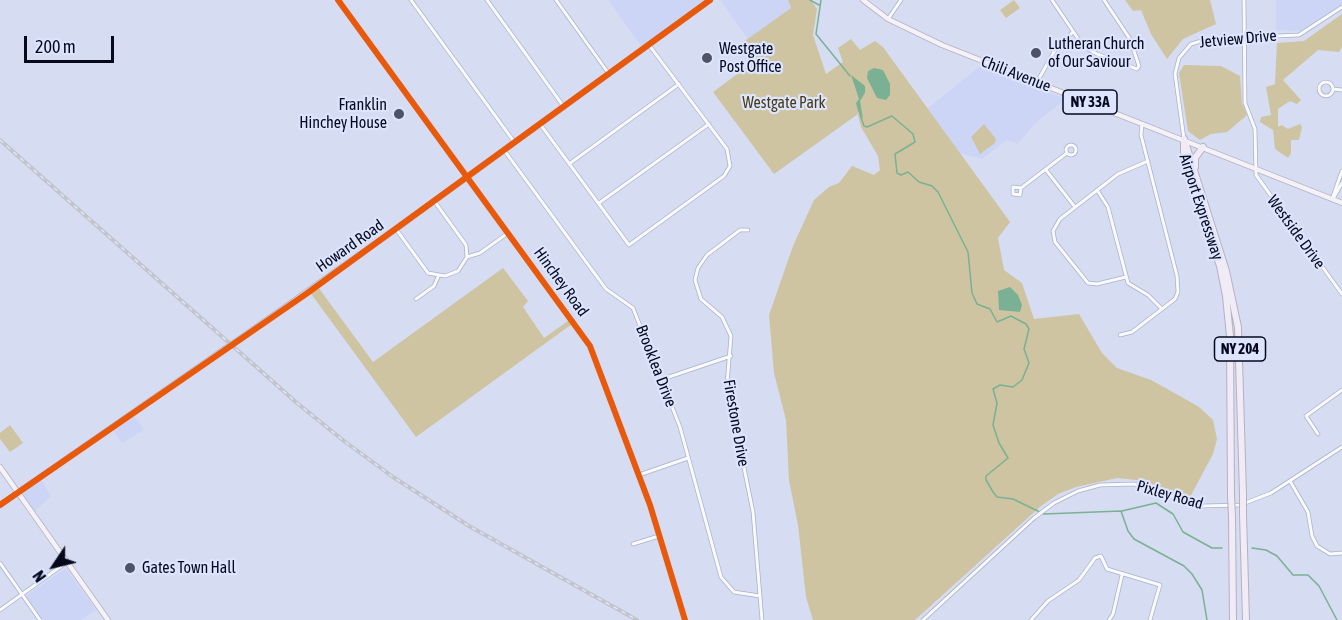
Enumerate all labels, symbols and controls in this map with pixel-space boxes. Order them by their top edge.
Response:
scale bar [27,24,117,62]
street label: Jetview Drive [1199,26,1277,52]
place label: Lutheran Church of Our Saviour [1048,34,1144,72]
text: 200 m [35,36,76,57]
place label: Westgate Post Office [719,39,782,77]
marker: Lutheran Church of Our Saviour [1029,46,1043,60]
marker: Westgate Post Office [700,51,714,65]
street label: Chili Avenue [978,52,1054,96]
road number: NY 33A [1063,90,1117,114]
park label: Westgate Park [742,93,826,113]
place label: Franklin Hinchey House [299,95,387,133]
marker: Franklin Hinchey House [392,107,406,121]
street label: Airport Expressway [1175,152,1227,262]
street label: Westside Drive [1263,192,1329,272]
street label: Howard Road [312,216,388,276]
street label: Hinchey Road [529,244,593,320]
street label: Brooklea Drive [632,322,680,410]
road number: NY 204 [1214,337,1266,361]
street label: Firestone Drive [719,378,753,468]
street label: Pixley Road [1135,476,1205,514]
north arrow [24,536,84,596]
place label: Gates Town Hall [142,558,236,578]
marker: Gates Town Hall [123,561,137,575]
text: N [29,567,49,585]

